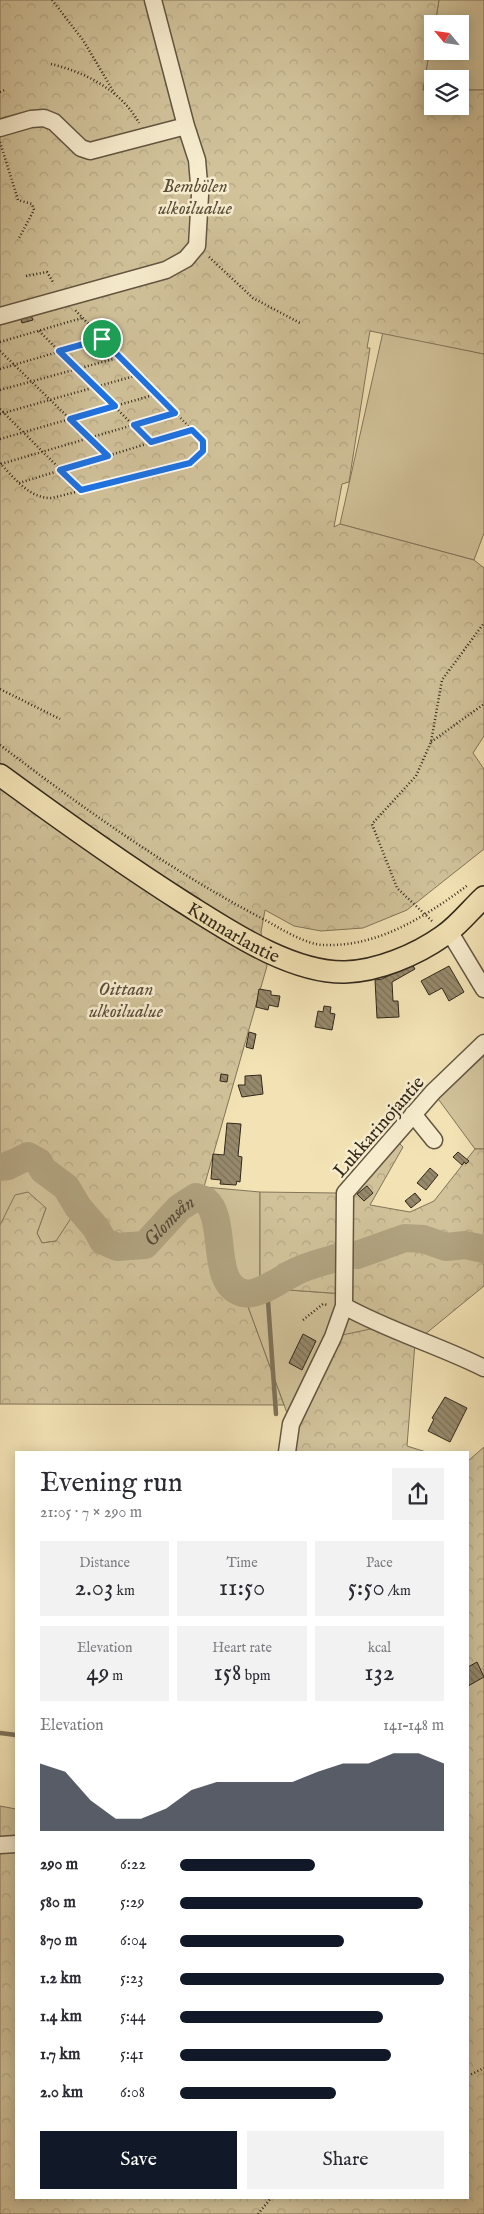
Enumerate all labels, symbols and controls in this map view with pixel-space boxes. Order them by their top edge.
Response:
north arrow [424,15,469,60]
map controls [424,15,469,115]
button: layers [424,70,469,115]
park label: Bembölen ulkoilualue [158,175,233,221]
pin [81,318,123,360]
icon: arrive [88,325,116,353]
street label: Kunnarlantie [182,898,283,970]
park label: Oittaan ulkoilualue [89,978,164,1024]
street label: Lukkarinojantie [329,1071,431,1183]
water label: Glomsån [139,1190,200,1252]
text: Evening run [40,1466,183,1501]
button: share [392,1468,444,1520]
text: 21:05 · 7 × 290 m [40,1503,142,1523]
text: Distance [79,1554,130,1572]
text: Time [226,1554,258,1572]
text: Pace [366,1554,393,1572]
text: 2.03 [75,1572,113,1604]
text: 11:50 [219,1572,265,1604]
text: 5:50 [348,1572,385,1604]
text: km [113,1582,135,1600]
text: /km [385,1582,411,1600]
text: Elevation [77,1639,132,1657]
text: Heart rate [212,1639,272,1657]
text: kcal [368,1639,391,1657]
text: 49 [86,1657,109,1689]
text: 158 [213,1657,242,1689]
text: 132 [364,1657,395,1689]
text: m [109,1667,123,1685]
text: bpm [242,1667,271,1685]
text: Elevation [40,1716,103,1736]
text: 141–148 m [383,1716,444,1736]
text: 290 m [40,1855,78,1875]
text: 6:22 [120,1855,146,1875]
text: 580 m [40,1893,76,1913]
text: 5:29 [120,1893,145,1913]
text: 870 m [40,1931,77,1951]
text: 6:04 [120,1931,147,1951]
text: 1.2 km [40,1969,81,1989]
text: 5:23 [120,1969,144,1989]
text: 1.4 km [40,2007,82,2027]
text: 5:44 [120,2007,146,2027]
text: 1.7 km [40,2045,80,2065]
text: 5:41 [120,2045,144,2065]
text: 2.0 km [40,2083,83,2103]
text: 6:08 [120,2083,145,2103]
button: Save [40,2131,237,2189]
button: Share [247,2131,444,2189]

